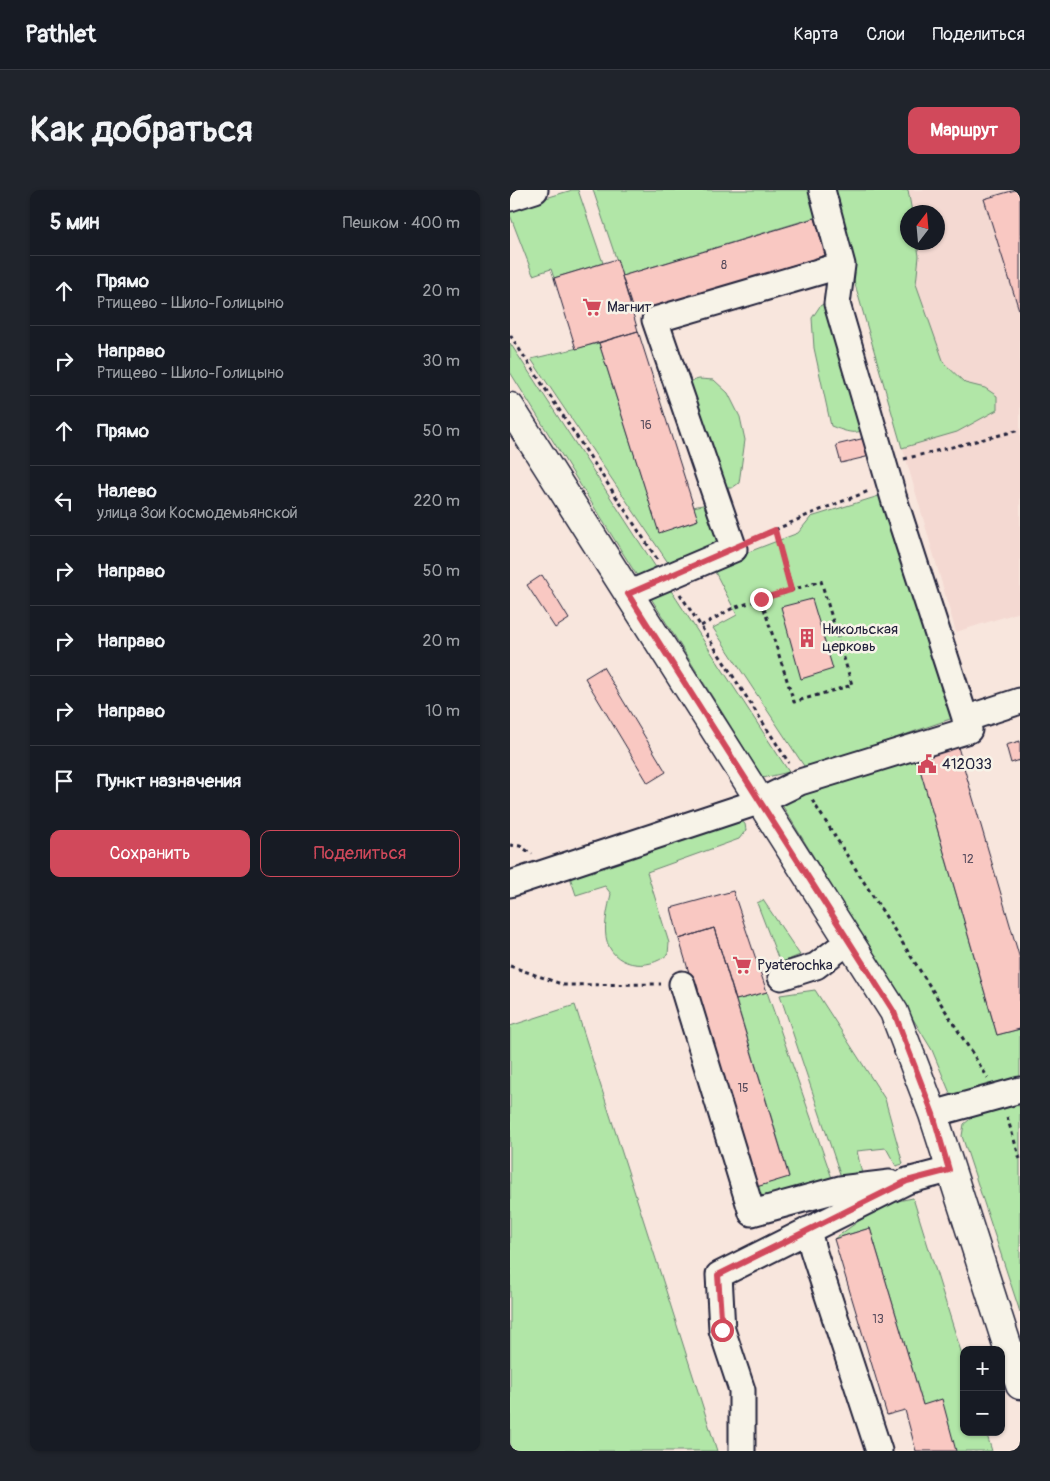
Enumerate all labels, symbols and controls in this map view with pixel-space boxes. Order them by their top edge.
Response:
text: Pathlet [25,20,96,49]
text: Карта [794,23,838,46]
text: Слои [866,23,904,46]
text: Поделиться [932,23,1025,46]
button: Маршрут [908,107,1020,154]
text: Как добраться [30,108,253,152]
north arrow [900,205,945,250]
text: 5 мин [50,209,100,236]
text: Пешком · 400 m [343,213,460,233]
house number: 8 [721,258,727,273]
text: Прямо [97,269,149,293]
icon: ahead [50,277,78,305]
text: 20 m [422,281,460,301]
text: Ртищево - Шило-Голицыно [97,293,284,313]
supermarket icon: Магнит [581,296,603,318]
place label: Магнит [607,298,652,317]
text: Направо [97,339,165,363]
icon: right [50,347,78,375]
text: 30 m [422,351,460,371]
text: Ртищево - Шило-Голицыно [97,363,284,383]
icon: ahead [50,417,78,445]
house number: 16 [640,418,652,433]
text: Прямо [97,419,149,443]
text: 50 m [423,421,460,441]
text: Налево [97,479,157,503]
icon: left [50,487,78,515]
text: 220 m [414,491,460,511]
text: улица Зои Космодемьянской [97,503,298,523]
icon: right [50,557,78,585]
text: Направо [97,559,165,583]
text: 50 m [423,561,460,581]
route end [750,588,773,611]
place label: Никольская церковь [822,620,898,656]
icon: right [50,627,78,655]
building icon: Никольская церковь [796,627,818,649]
text: Направо [97,629,165,653]
text: 20 m [422,631,460,651]
icon: right [50,697,78,725]
text: Направо [97,699,165,723]
text: 10 m [425,701,460,721]
public building icon: 412033 [916,753,938,775]
place label: 412033 [942,755,992,774]
icon: arrive [50,767,78,795]
text: Пункт назначения [97,769,241,793]
button: Сохранить [50,830,250,877]
button: Поделиться [260,830,460,877]
house number: 12 [962,852,974,867]
supermarket icon: Pyaterochka [731,954,753,976]
place label: Pyaterochka [757,956,833,975]
house number: 15 [737,1081,749,1096]
house number: 13 [872,1312,884,1327]
route start [711,1319,734,1342]
map controls [960,1346,1005,1436]
button: + [960,1346,1005,1391]
button: − [960,1391,1005,1436]

